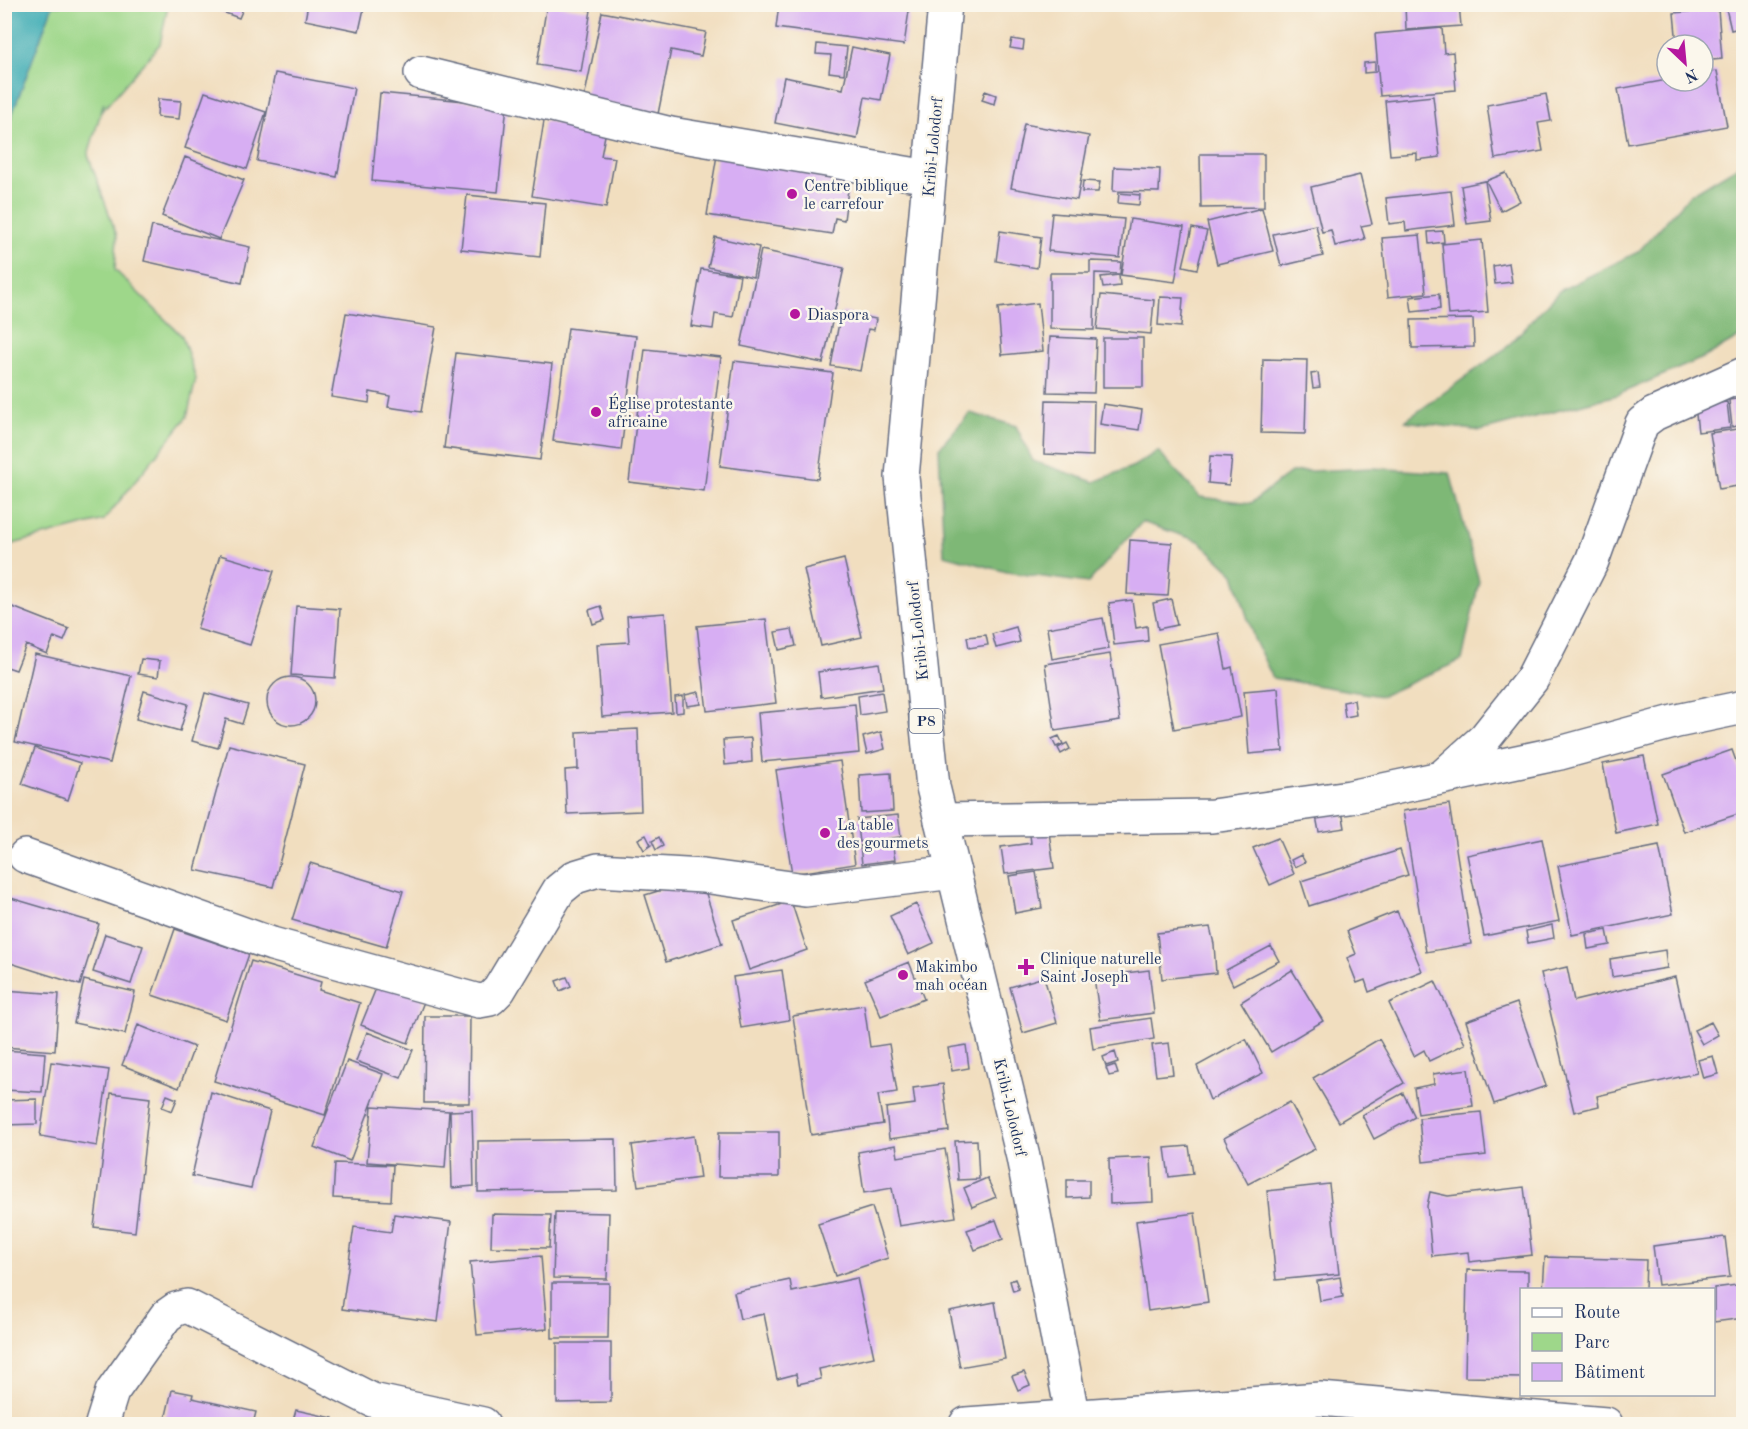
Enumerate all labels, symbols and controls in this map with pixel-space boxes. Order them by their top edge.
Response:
north arrow [1655,33,1715,93]
text: N [1681,65,1700,85]
street label: Kribi-Lolodorf [922,96,946,198]
place label: Centre biblique le carrefour [804,179,908,213]
marker: Centre biblique le carrefour [785,187,799,201]
marker: Diaspora [788,307,802,321]
place label: Diaspora [807,308,869,324]
place label: Église protestante africaine [608,393,733,431]
marker: Église protestante africaine [589,405,603,419]
street label: Kribi-Lolodorf [906,579,932,682]
road number: P8 [910,709,942,733]
place label: La table des gourmets [837,818,928,852]
marker: La table des gourmets [818,826,832,840]
place label: Clinique naturelle Saint Joseph [1040,952,1161,986]
marker: Clinique naturelle Saint Joseph [1017,958,1035,976]
place label: Makimbo mah océan [915,960,988,994]
marker: Makimbo mah océan [896,968,910,982]
street label: Kribi-Lolodorf [990,1057,1028,1159]
legend [1520,1288,1715,1396]
text: Route [1574,1304,1620,1322]
text: Parc [1574,1334,1610,1352]
text: Bâtiment [1574,1364,1645,1382]

